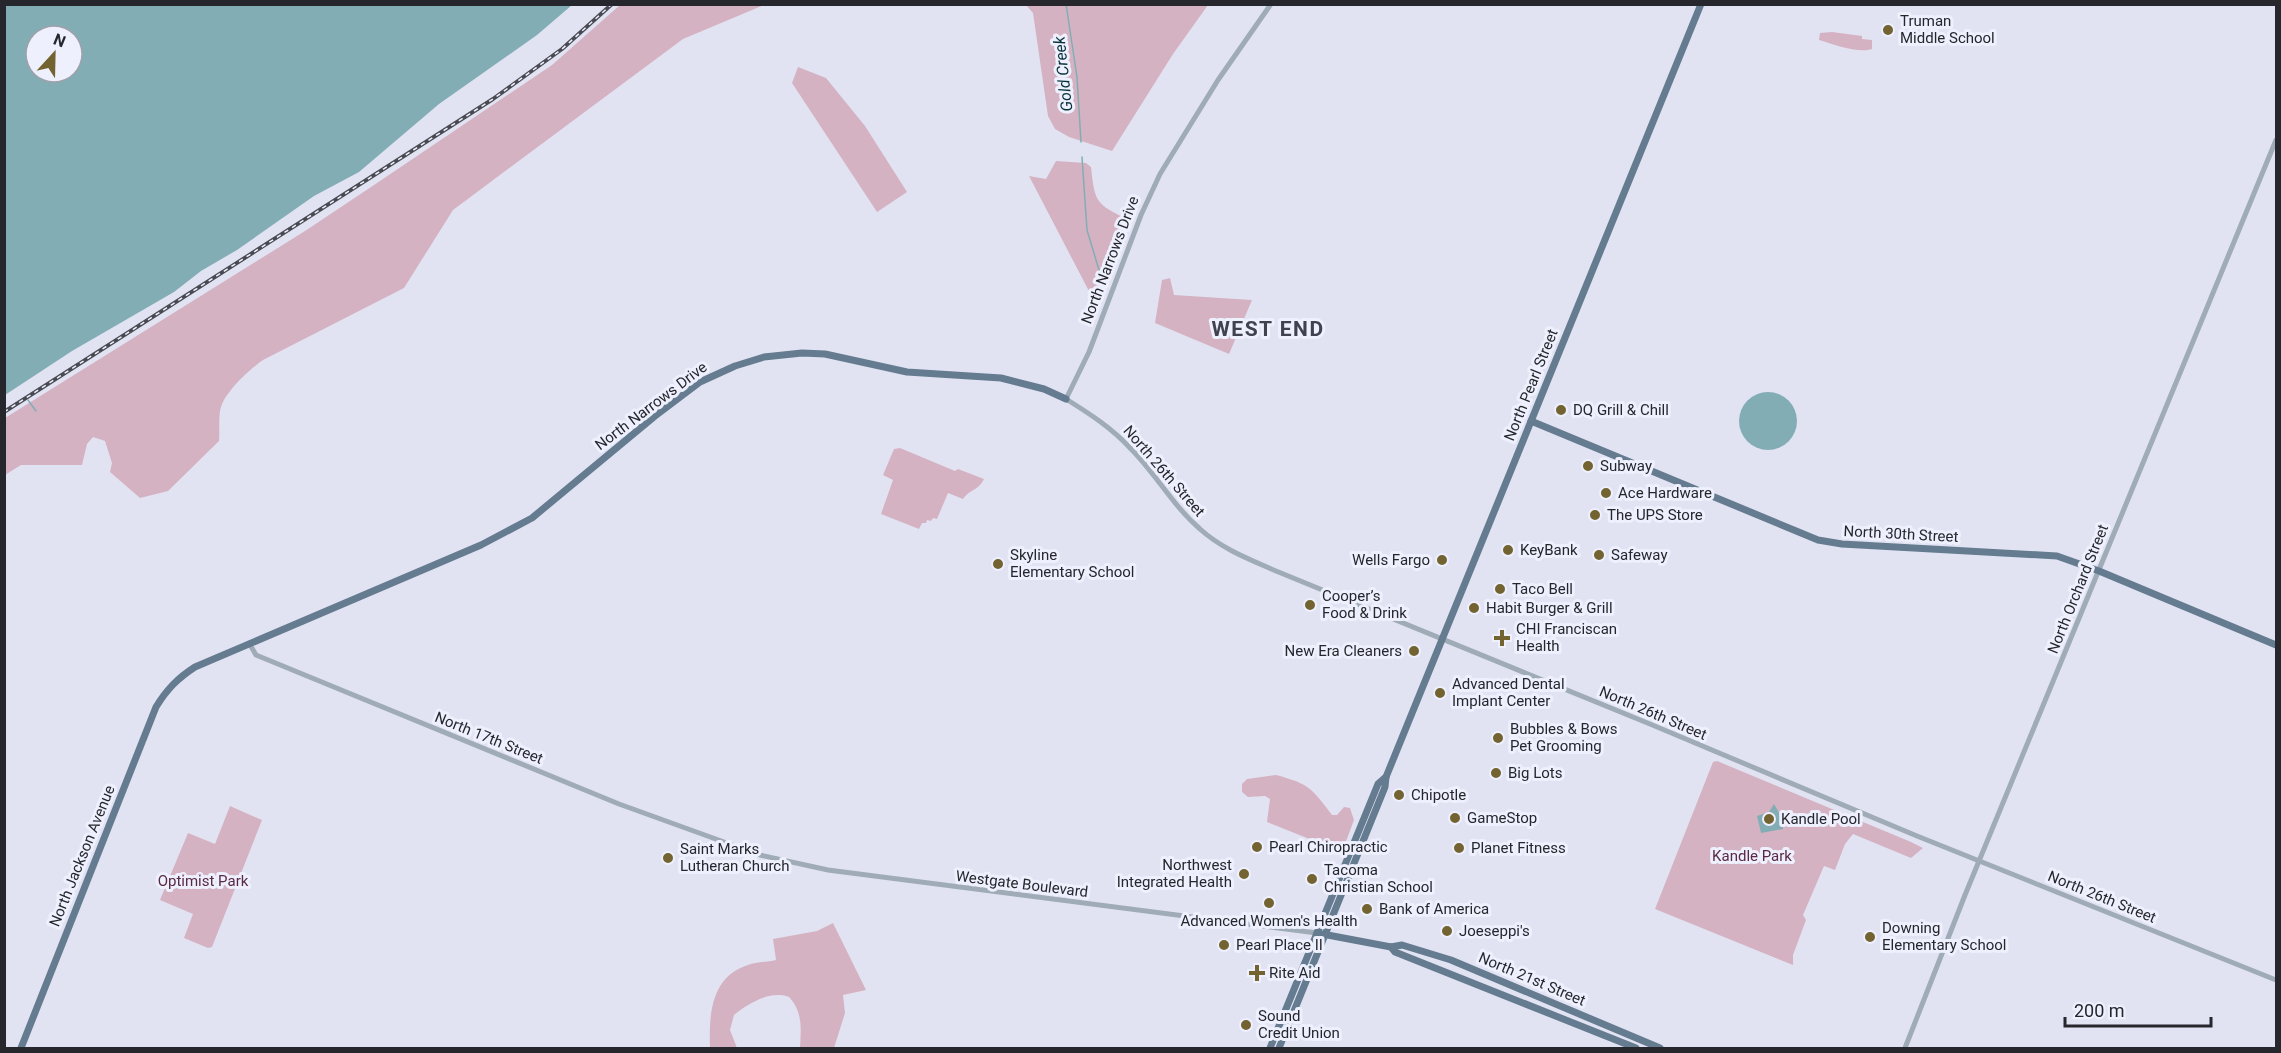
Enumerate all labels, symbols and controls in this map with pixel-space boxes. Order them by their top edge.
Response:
place label: Truman Middle School [1900,12,1995,47]
marker: Truman Middle School [1881,23,1895,37]
north arrow [24,24,84,84]
text: N [51,30,68,51]
water label: Gold Creek [1049,34,1076,112]
street label: North Narrows Drive [1077,194,1143,326]
district label: WEST END [1211,317,1325,341]
street label: North Pearl Street [1500,326,1562,444]
street label: North Narrows Drive [591,358,711,454]
place label: DQ Grill & Chill [1573,401,1669,419]
marker: DQ Grill & Chill [1554,403,1568,417]
street label: North 26th Street [1120,422,1209,520]
place label: Subway [1600,457,1652,475]
marker: Subway [1581,459,1595,473]
place label: Ace Hardware [1618,484,1712,502]
marker: Ace Hardware [1599,486,1613,500]
place label: The UPS Store [1607,506,1703,524]
marker: The UPS Store [1588,508,1602,522]
street label: North 30th Street [1843,522,1959,546]
street label: North Orchard Street [2044,522,2112,656]
place label: KeyBank [1520,541,1578,559]
marker: KeyBank [1501,543,1515,557]
place label: Skyline Elementary School [1010,546,1134,581]
place label: Safeway [1611,546,1667,564]
marker: Safeway [1592,548,1606,562]
place label: Wells Fargo [1352,551,1430,569]
marker: Wells Fargo [1435,553,1449,567]
marker: Skyline Elementary School [991,557,1005,571]
place label: Taco Bell [1512,580,1573,598]
marker: Taco Bell [1493,582,1507,596]
place label: Cooper’s Food & Drink [1322,587,1407,622]
marker: Cooper’s Food & Drink [1303,598,1317,612]
place label: Habit Burger & Grill [1486,599,1613,617]
marker: Habit Burger & Grill [1467,601,1481,615]
place label: CHI Franciscan Health [1516,620,1617,655]
marker: CHI Franciscan Health [1493,629,1511,647]
place label: New Era Cleaners [1285,642,1402,660]
marker: New Era Cleaners [1407,644,1421,658]
place label: Advanced Dental Implant Center [1452,675,1565,710]
street label: North 26th Street [1597,682,1709,744]
marker: Advanced Dental Implant Center [1433,686,1447,700]
street label: North 17th Street [432,708,546,768]
place label: Bubbles & Bows Pet Grooming [1510,720,1618,755]
marker: Bubbles & Bows Pet Grooming [1491,731,1505,745]
place label: Big Lots [1508,764,1562,782]
marker: Big Lots [1489,766,1503,780]
street label: North Jackson Avenue [45,783,119,929]
place label: Chipotle [1411,786,1466,804]
marker: Chipotle [1392,788,1406,802]
place label: GameStop [1467,809,1537,827]
place label: Kandle Pool [1781,810,1861,828]
marker: GameStop [1448,811,1462,825]
marker: Kandle Pool [1762,812,1776,826]
place label: Pearl Chiropractic [1269,838,1388,856]
place label: Planet Fitness [1471,839,1566,857]
place label: Saint Marks Lutheran Church [680,840,789,875]
marker: Pearl Chiropractic [1250,840,1264,854]
marker: Planet Fitness [1452,841,1466,855]
park label: Kandle Park [1712,847,1792,865]
marker: Saint Marks Lutheran Church [661,851,675,865]
place label: Northwest Integrated Health [1117,856,1232,891]
place label: Tacoma Christian School [1324,861,1433,896]
street label: Westgate Boulevard [955,867,1089,901]
marker: Northwest Integrated Health [1237,867,1251,881]
street label: North 26th Street [2045,867,2159,927]
park label: Optimist Park [158,872,249,890]
marker: Tacoma Christian School [1305,872,1319,886]
marker: Advanced Women's Health [1262,896,1276,910]
place label: Bank of America [1379,900,1489,918]
marker: Bank of America [1360,902,1374,916]
place label: Advanced Women's Health [1180,912,1358,930]
place label: Downing Elementary School [1882,919,2006,954]
place label: Joeseppi's [1459,922,1530,940]
marker: Joeseppi's [1440,924,1454,938]
marker: Downing Elementary School [1863,930,1877,944]
place label: Pearl Place II [1236,936,1323,954]
marker: Pearl Place II [1217,938,1231,952]
street label: North 21st Street [1476,948,1588,1010]
place label: Rite Aid [1269,964,1320,982]
marker: Rite Aid [1250,966,1264,980]
scale bar [2065,990,2210,1028]
text: 200 m [2074,1000,2125,1021]
place label: Sound Credit Union [1258,1007,1340,1042]
marker: Sound Credit Union [1239,1018,1253,1032]

